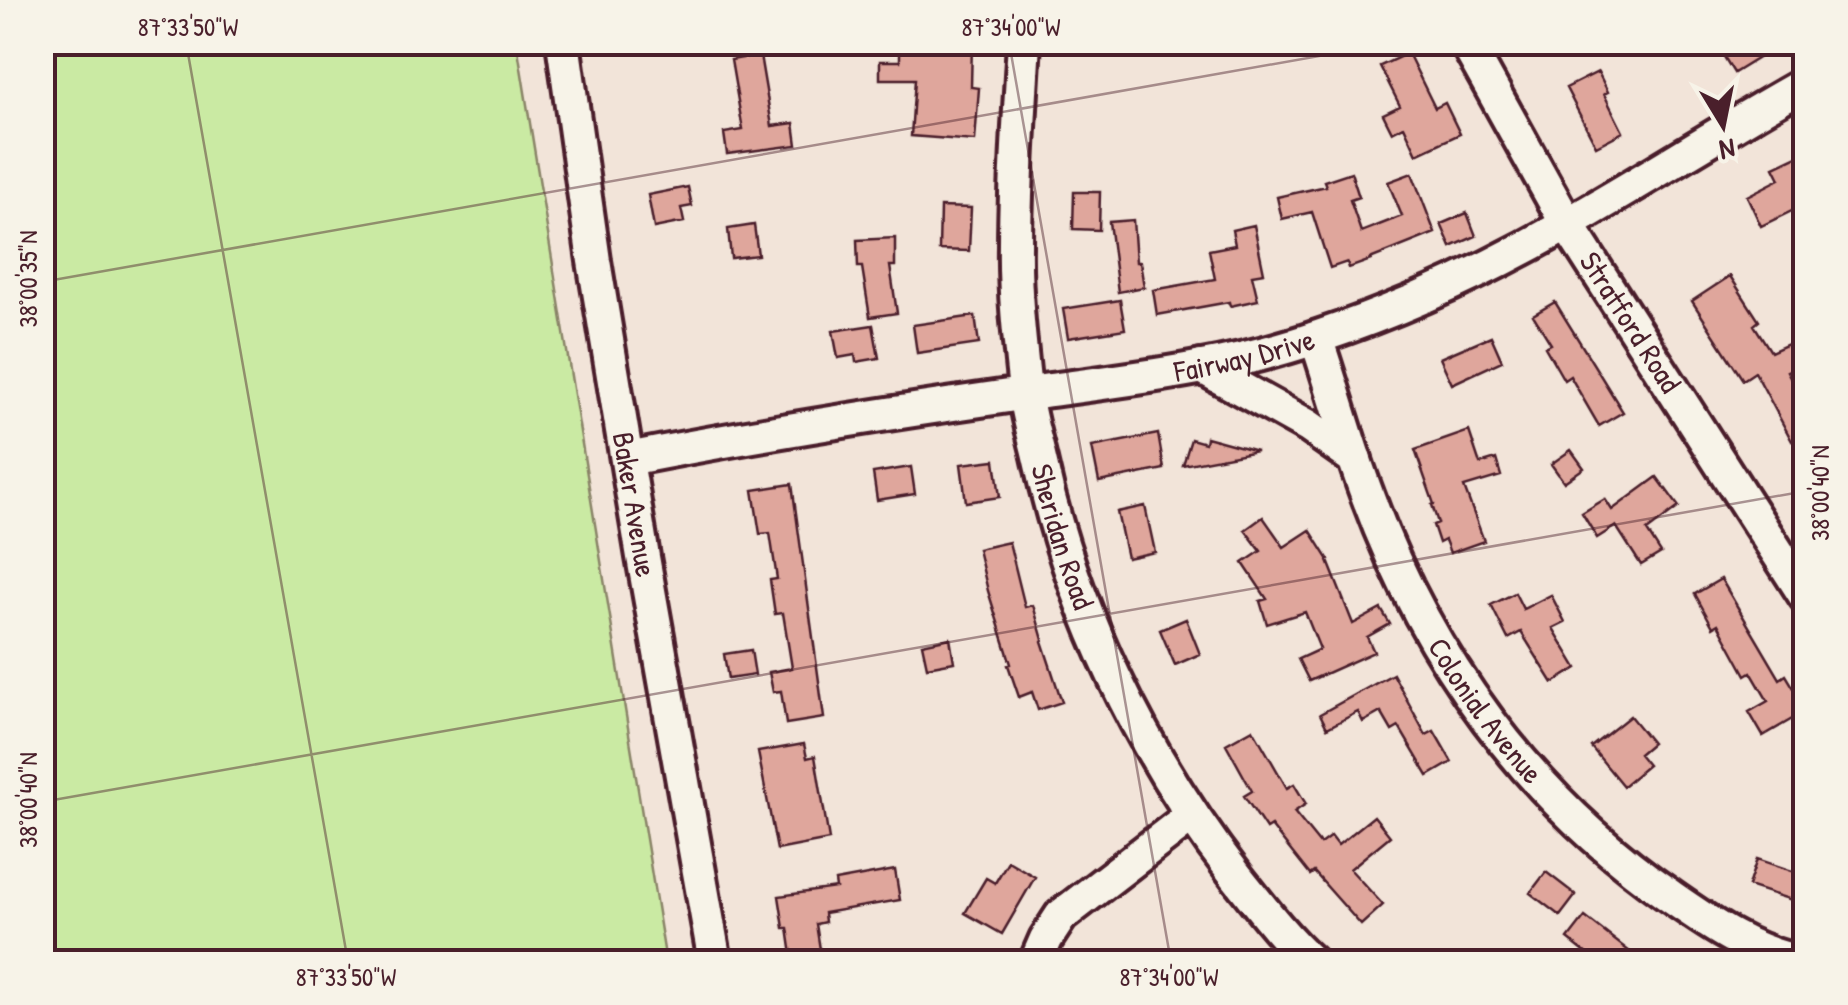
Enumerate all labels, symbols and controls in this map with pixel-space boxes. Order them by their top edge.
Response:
text: 87°33'50"W [138,10,239,44]
text: 87°34'00"W [961,10,1061,44]
north arrow [1673,75,1773,175]
text: N [1717,130,1738,170]
text: 38°00'35"N [11,231,45,327]
street label: Stratford Road [1571,244,1691,400]
street label: Fairway Drive [1170,319,1319,391]
street label: Baker Avenue [604,429,667,580]
text: 38°00'40"N [1803,445,1837,541]
street label: Sheridan Road [1022,460,1104,615]
street label: Colonial Avenue [1419,630,1552,792]
text: 38°00'40"N [11,752,45,848]
text: 87°33'50"W [296,960,397,994]
text: 87°34'00"W [1119,960,1219,994]

